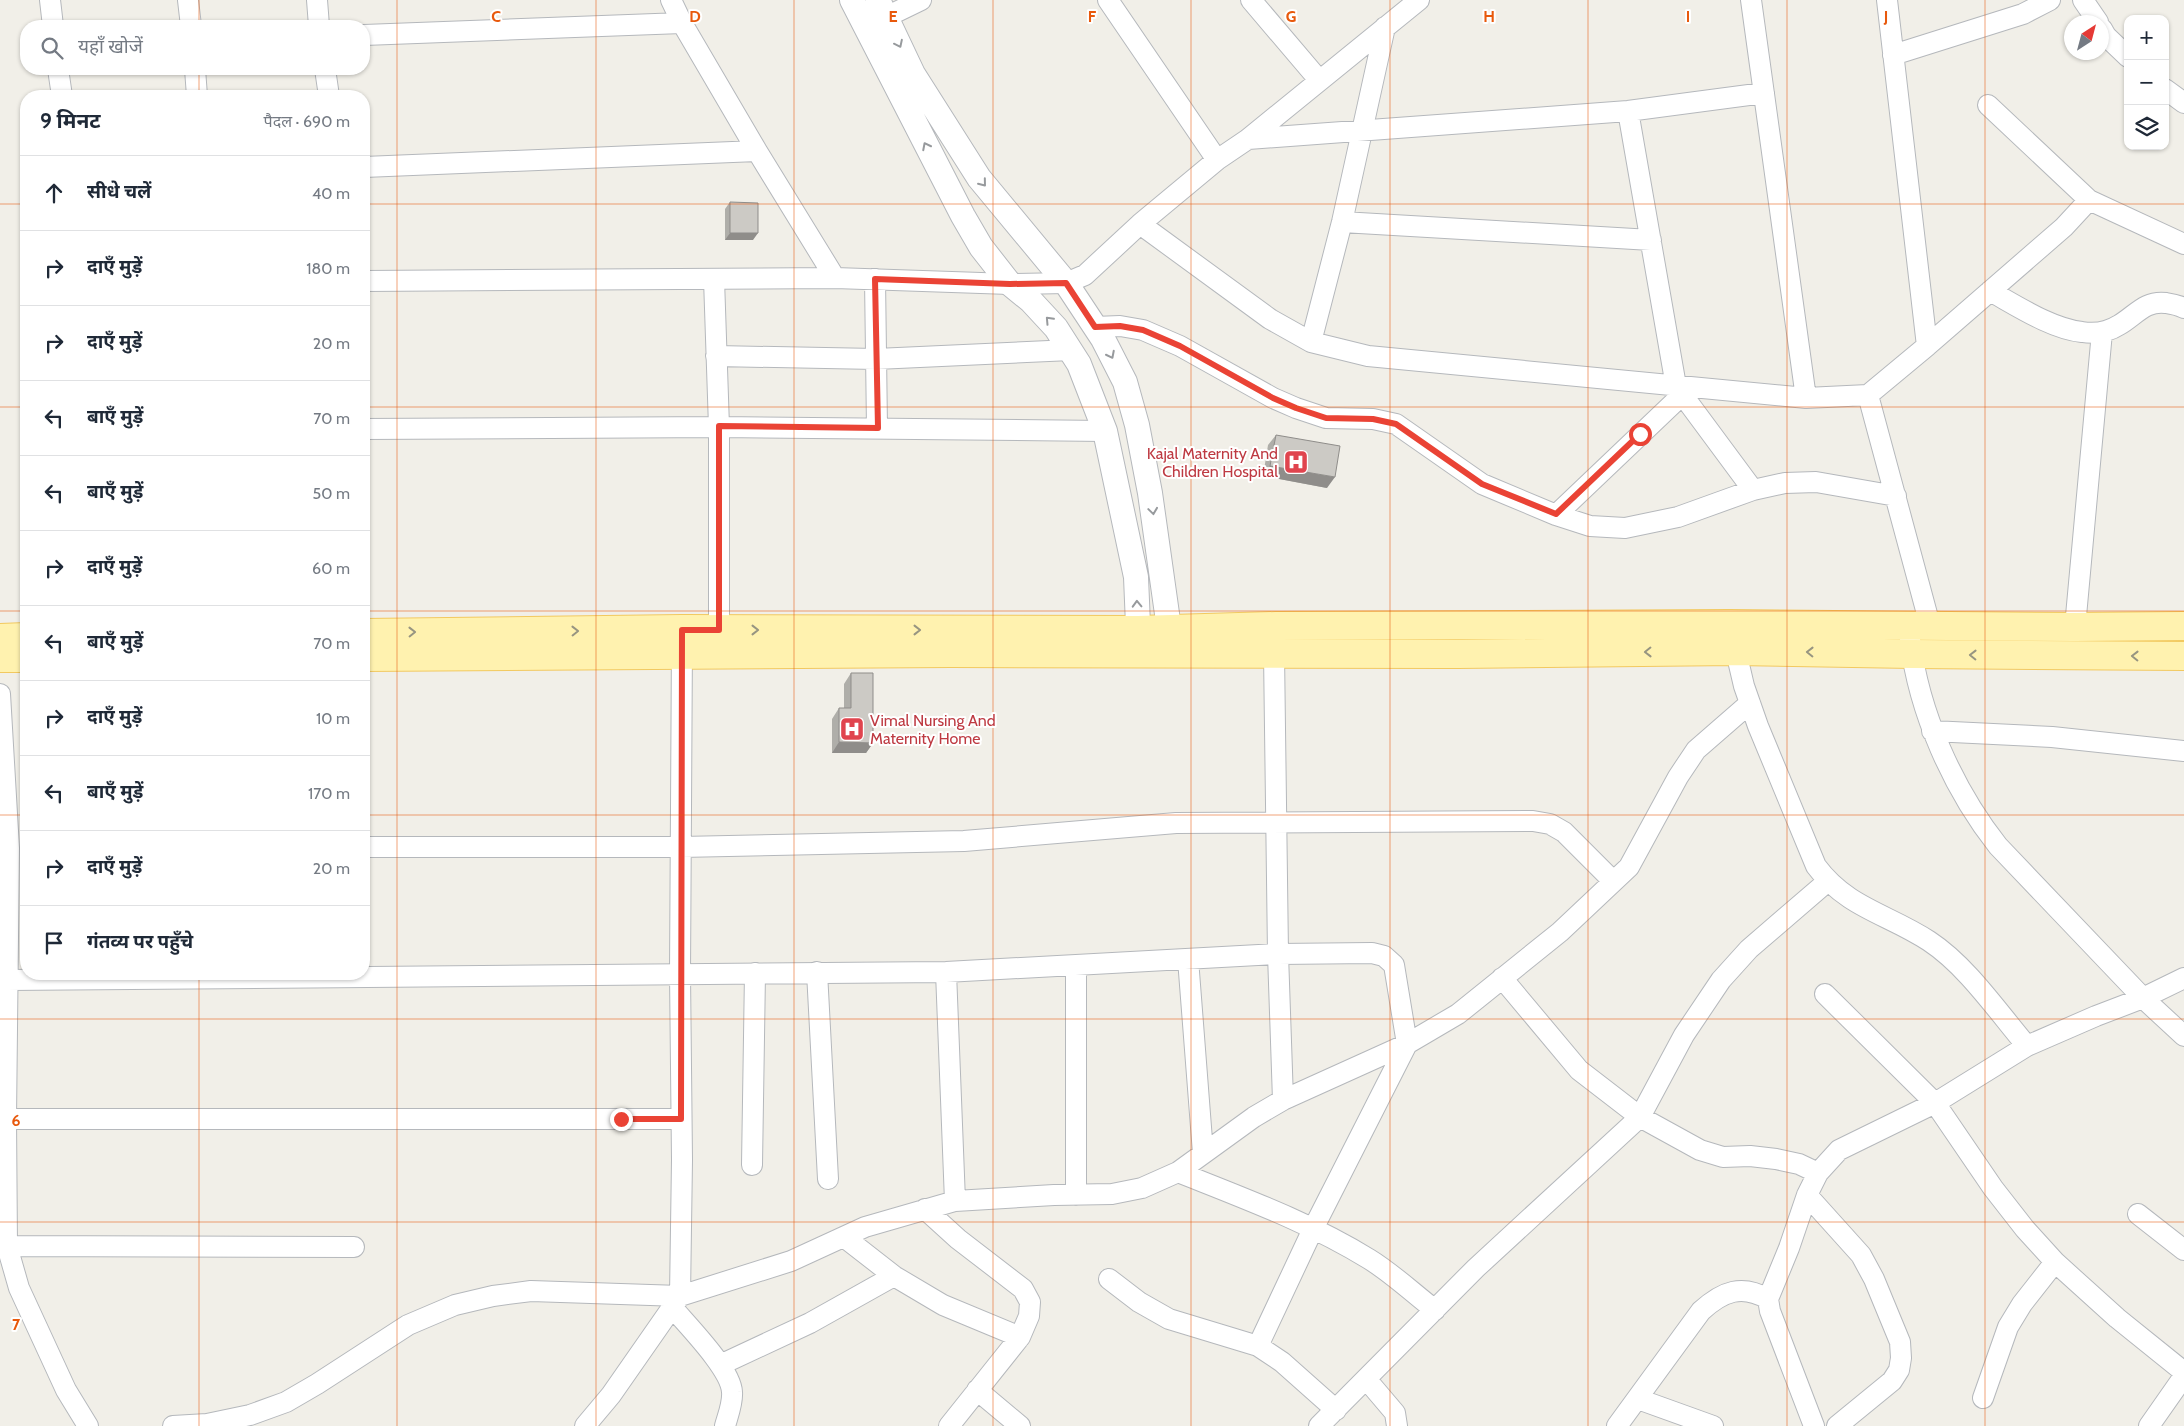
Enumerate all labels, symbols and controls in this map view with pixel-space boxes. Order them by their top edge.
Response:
text: C [491,7,501,26]
text: D [689,7,701,26]
text: E [888,7,898,26]
text: F [1088,7,1097,26]
text: G [1286,7,1296,26]
text: H [1483,7,1495,26]
text: I [1686,7,1690,26]
text: J [1883,7,1888,26]
north arrow [2064,15,2109,60]
map controls [2124,15,2169,150]
button: + [2124,15,2169,60]
search box [20,20,370,75]
icon: search [38,34,66,62]
text: यहाँ खोजें [78,35,143,58]
one-way arrow [893,39,903,48]
button: − [2124,60,2169,105]
button: layers [2124,105,2169,150]
text: 9 मिनट [40,108,101,133]
text: पैदल · 690 m [264,112,350,131]
one-way arrow [922,142,932,151]
one-way arrow [977,177,986,187]
icon: ahead [40,179,68,207]
text: सीधे चलें [87,180,151,203]
text: 40 m [312,184,350,203]
icon: right [40,254,68,282]
text: दाएँ मुड़ें [87,255,142,278]
text: 180 m [306,259,350,278]
one-way arrow [1045,316,1054,325]
icon: right [40,329,68,357]
text: दाएँ मुड़ें [87,330,142,353]
text: 20 m [313,334,350,353]
one-way arrow [1105,350,1115,359]
icon: left [40,404,68,432]
text: बाएँ मुड़ें [87,405,143,428]
text: 70 m [313,409,350,428]
route start [1629,423,1652,446]
place label: Kajal Maternity And Children Hospital [1147,444,1278,481]
hospital icon: Kajal Maternity And Children Hospital [1283,449,1309,475]
icon: left [40,479,68,507]
text: बाएँ मुड़ें [87,480,143,503]
text: 50 m [313,484,350,503]
one-way arrow [1147,507,1157,515]
icon: right [40,554,68,582]
text: दाएँ मुड़ें [87,555,142,578]
text: 60 m [312,559,350,578]
one-way arrow [1132,600,1142,608]
one-way arrow [571,625,579,636]
one-way arrow [752,625,759,635]
one-way arrow [914,625,922,635]
one-way arrow [409,627,417,637]
icon: left [40,629,68,657]
text: बाएँ मुड़ें [87,630,143,653]
text: 70 m [313,634,350,653]
one-way arrow [1644,647,1652,657]
one-way arrow [1806,647,1814,657]
one-way arrow [1969,650,1976,660]
one-way arrow [2131,651,2139,661]
icon: right [40,704,68,732]
text: दाएँ मुड़ें [87,705,142,728]
text: 10 m [316,709,350,728]
place label: Vimal Nursing And Maternity Home [870,711,996,748]
hospital icon: Vimal Nursing And Maternity Home [839,716,865,742]
icon: left [40,779,68,807]
text: बाएँ मुड़ें [87,780,143,803]
text: 170 m [308,784,350,803]
icon: right [40,854,68,882]
text: दाएँ मुड़ें [87,855,142,878]
text: 20 m [313,859,350,878]
icon: arrive [40,929,68,957]
text: गंतव्य पर पहुँचे [87,930,193,953]
route end [610,1108,633,1131]
text: 6 [12,1111,21,1130]
text: 7 [12,1315,21,1334]

